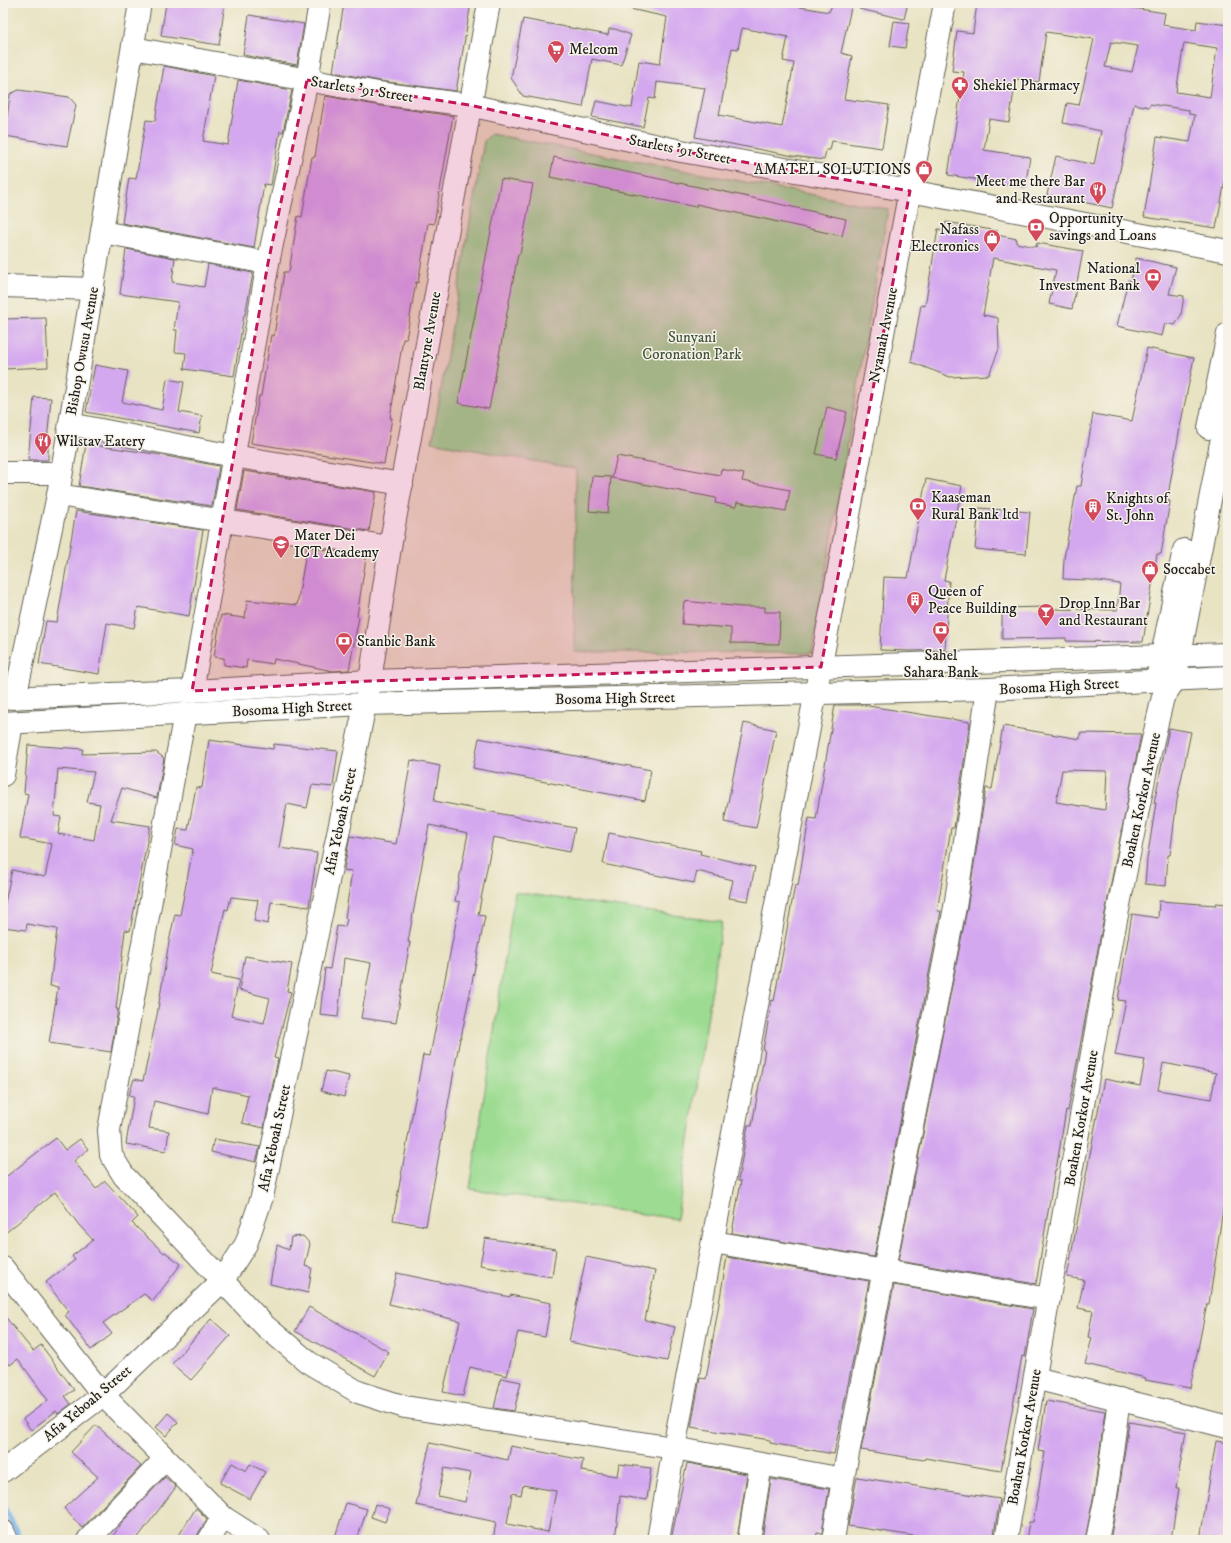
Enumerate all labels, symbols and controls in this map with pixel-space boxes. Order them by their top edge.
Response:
supermarket icon: Melcom [546,39,566,64]
place label: Melcom [569,40,618,59]
street label: Starlets '91 Street [309,72,415,107]
pharmacy icon: Shekiel Pharmacy [950,75,970,100]
place label: Shekiel Pharmacy [973,76,1081,95]
street label: Starlets '91 Street [627,130,733,169]
shop icon: AMATEL SOLUTIONS [914,159,934,184]
place label: AMATEL SOLUTIONS [754,160,911,179]
place label: Meet me there Bar and Restaurant [975,172,1085,208]
restaurant icon: Meet me there Bar and Restaurant [1088,180,1108,205]
place label: Opportunity savings and Loans [1049,209,1156,245]
bank icon: Opportunity savings and Loans [1026,217,1046,242]
place label: Nafass Electronics [910,220,979,256]
shop icon: Nafass Electronics [982,228,1002,253]
place label: National Investment Bank [1039,259,1141,295]
bank icon: National Investment Bank [1143,267,1163,292]
street label: Bishop Owusu Avenue [62,285,103,417]
street label: Nyamah Avenue [865,285,902,385]
street label: Blantyne Avenue [409,290,446,392]
park label: Sunyani Coronation Park [642,328,742,364]
restaurant icon: Wilstav Eatery [33,431,53,456]
place label: Wilstav Eatery [55,432,146,451]
place label: Kaaseman Rural Bank ltd [931,488,1019,524]
place label: Knights of St. John [1106,489,1171,525]
bank icon: Kaaseman Rural Bank ltd [908,496,928,521]
building icon: Knights of St. John [1083,497,1103,522]
place label: Mater Dei ICT Academy [294,526,380,562]
school or university icon: Mater Dei ICT Academy [271,534,291,559]
shop icon: Soccabet [1140,559,1160,584]
place label: Soccabet [1163,560,1216,579]
place label: Queen of Peace Building [928,582,1017,618]
building icon: Queen of Peace Building [905,590,925,615]
place label: Drop Inn Bar and Restaurant [1059,594,1148,630]
bar icon: Drop Inn Bar and Restaurant [1036,602,1056,627]
bank icon: Sahel Sahara Bank [931,620,951,645]
bank icon: Stanbic Bank [334,631,354,656]
place label: Stanbic Bank [357,632,436,651]
place label: Sahel Sahara Bank [904,646,979,682]
street label: Bosoma High Street [998,674,1120,699]
street label: Bosoma High Street [555,688,675,709]
street label: Bosoma High Street [231,696,353,721]
street label: Boahen Korkor Avenue [1118,731,1165,870]
street label: Afia Yeboah Street [320,765,361,877]
street label: Boahen Korkor Avenue [1060,1049,1103,1188]
street label: Afia Yeboah Street [254,1082,295,1194]
street label: Afia Yeboah Street [39,1361,136,1446]
street label: Boahen Korkor Avenue [1003,1368,1046,1507]

